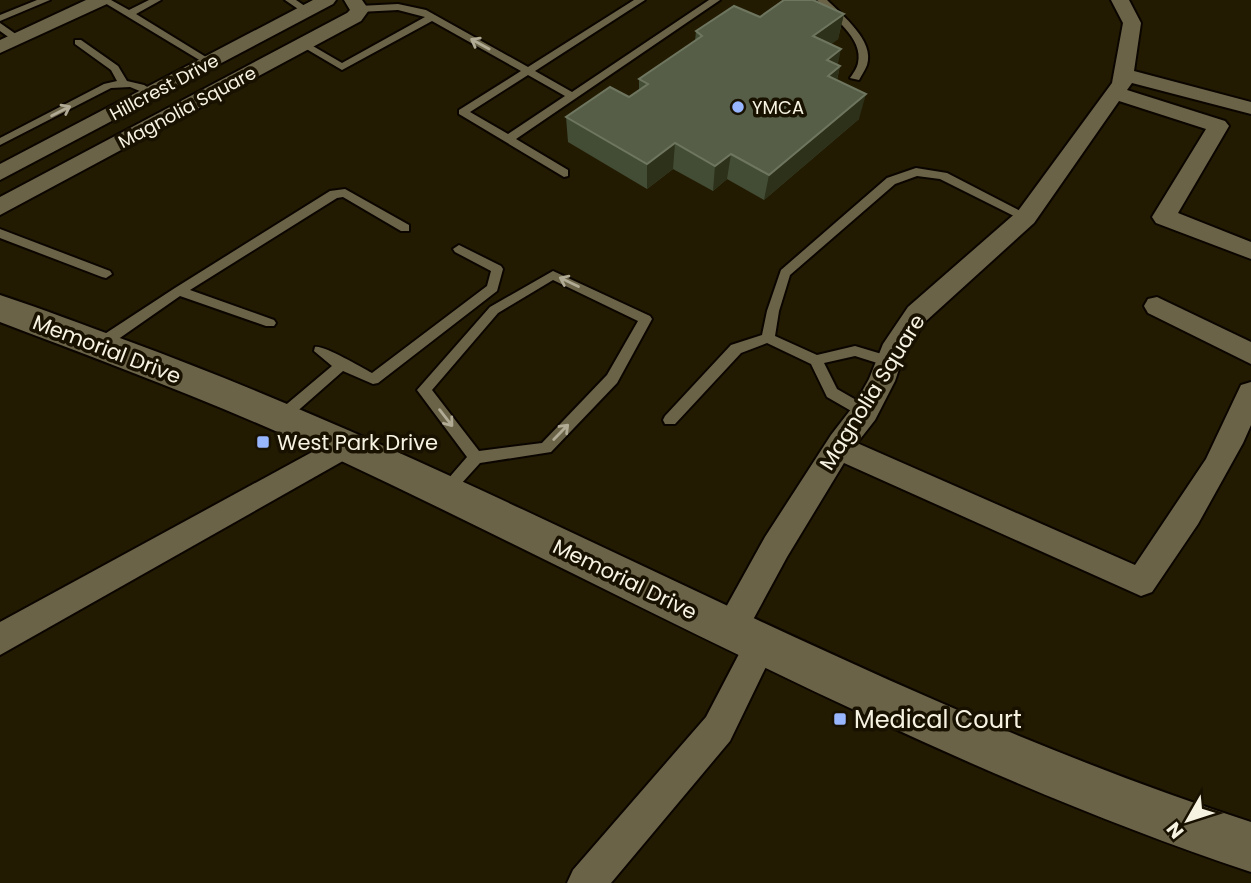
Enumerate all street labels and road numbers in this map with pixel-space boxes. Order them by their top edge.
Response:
street label: Hillcrest Drive [105,48,223,126]
street label: Magnolia Square [114,60,260,154]
street label: Memorial Drive [29,307,185,391]
street label: Magnolia Square [812,309,932,475]
street label: Memorial Drive [548,532,702,626]

